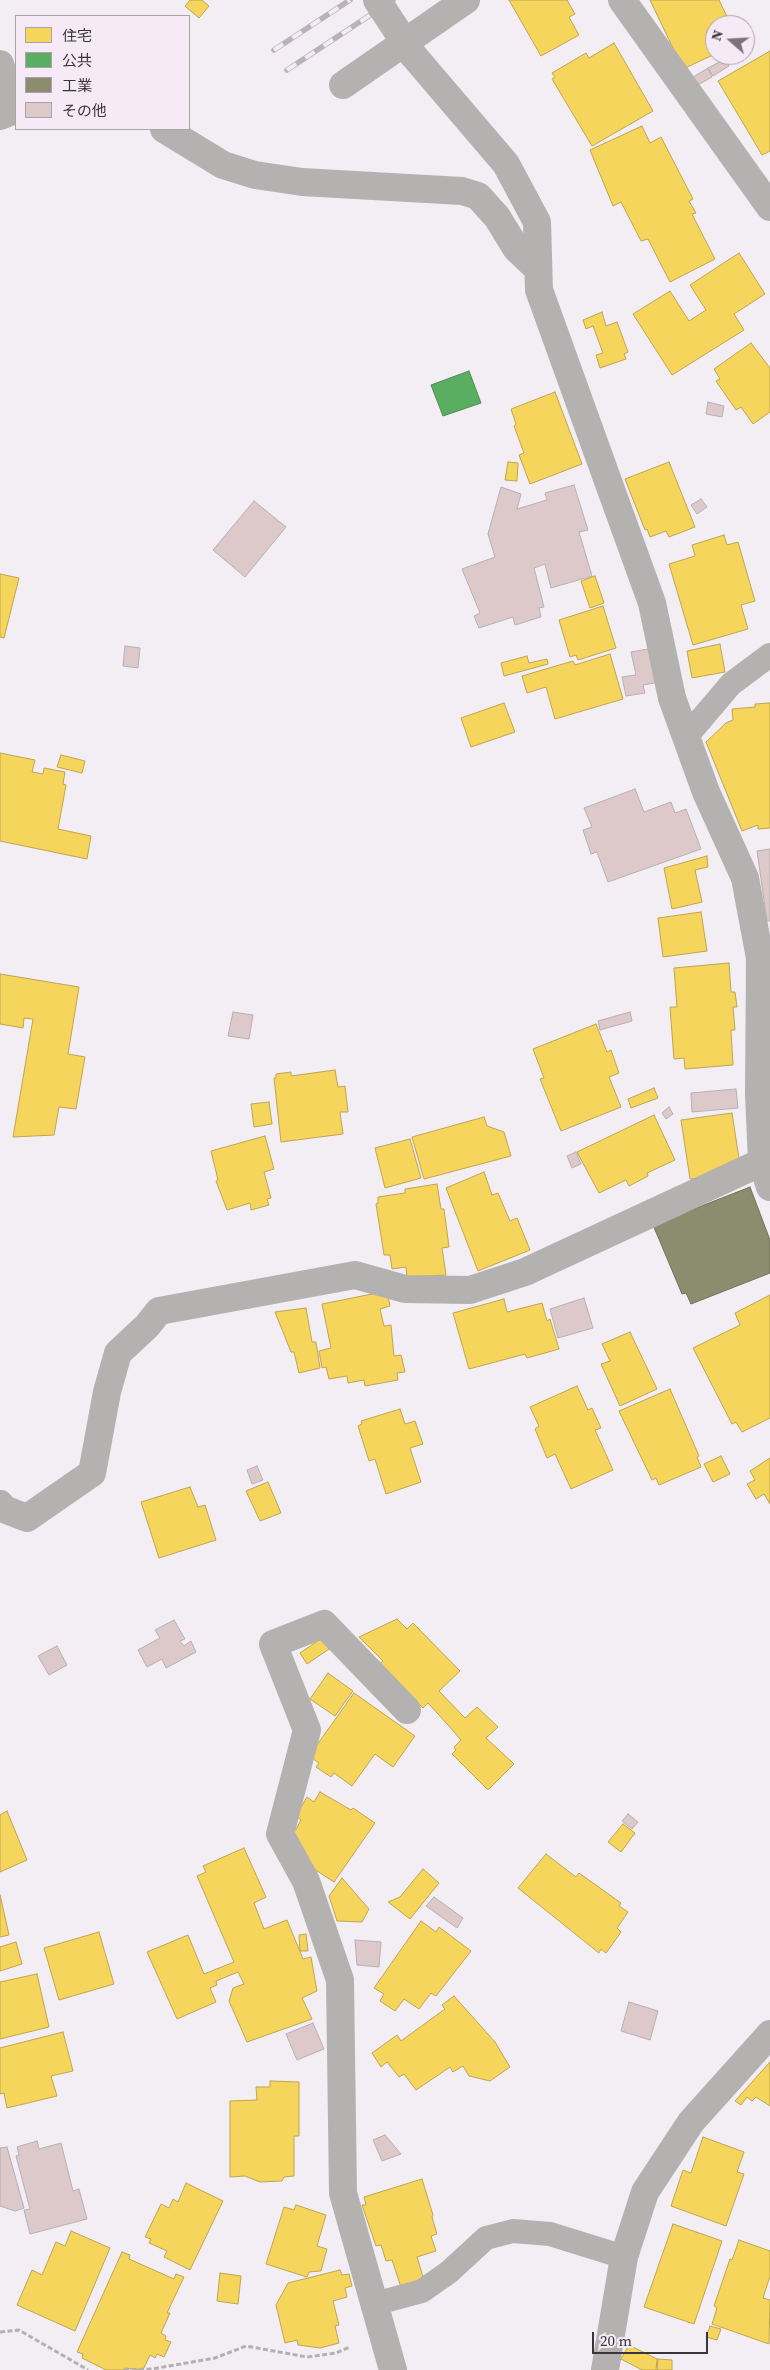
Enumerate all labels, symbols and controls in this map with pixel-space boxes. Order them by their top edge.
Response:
legend [15,15,190,130]
north arrow [705,15,755,65]
text: 住宅 [62,25,92,46]
text: N [706,27,728,44]
text: 公共 [62,50,92,71]
text: 工業 [62,75,92,96]
text: その他 [62,100,107,121]
scale bar [595,2322,711,2354]
text: 20 m [600,2330,632,2351]

